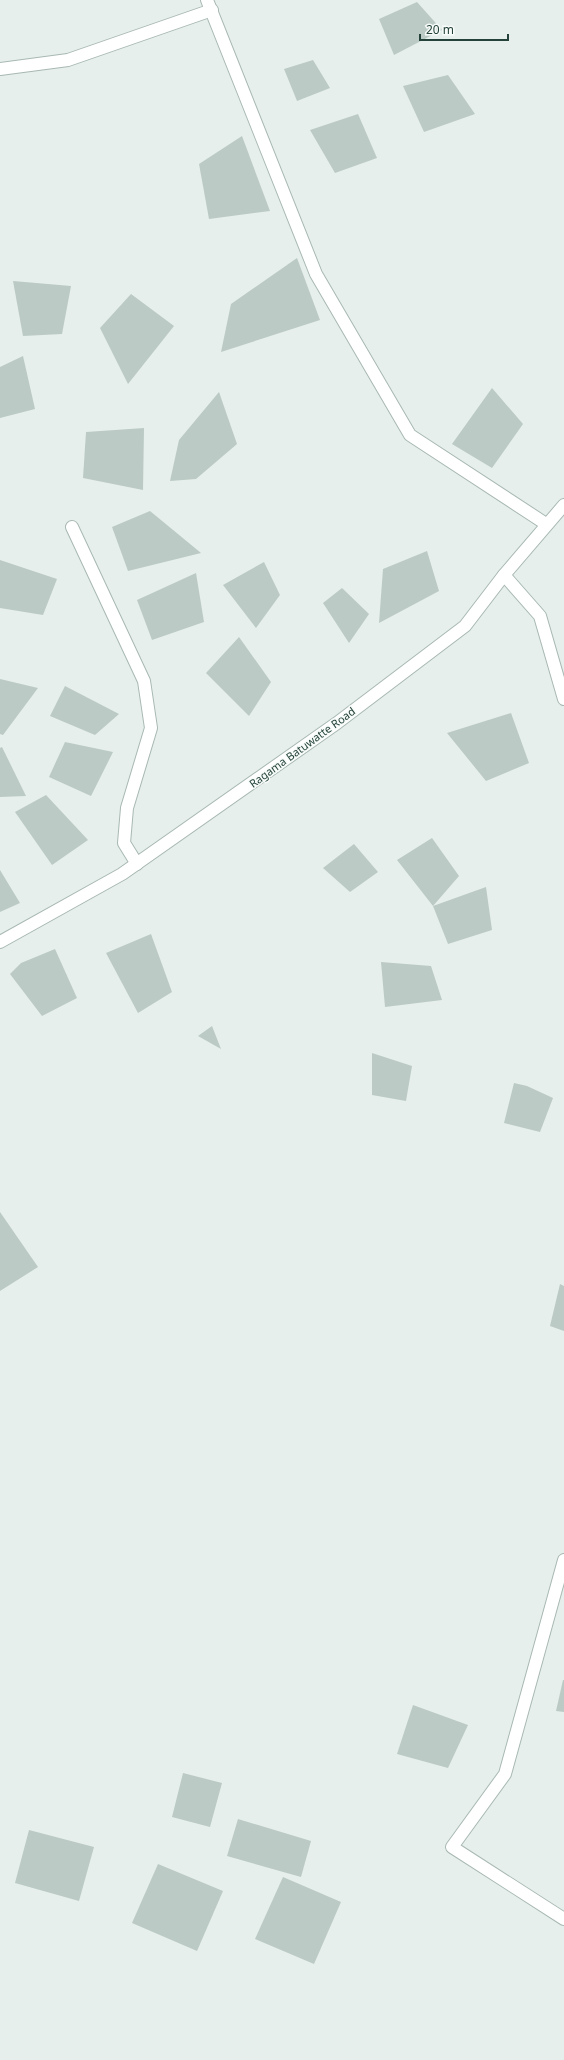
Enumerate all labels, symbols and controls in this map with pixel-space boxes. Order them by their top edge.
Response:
scale bar [420,16,508,42]
text: 20 m [426,21,454,38]
street label: Ragama Batuwatte Road [246,703,358,791]

